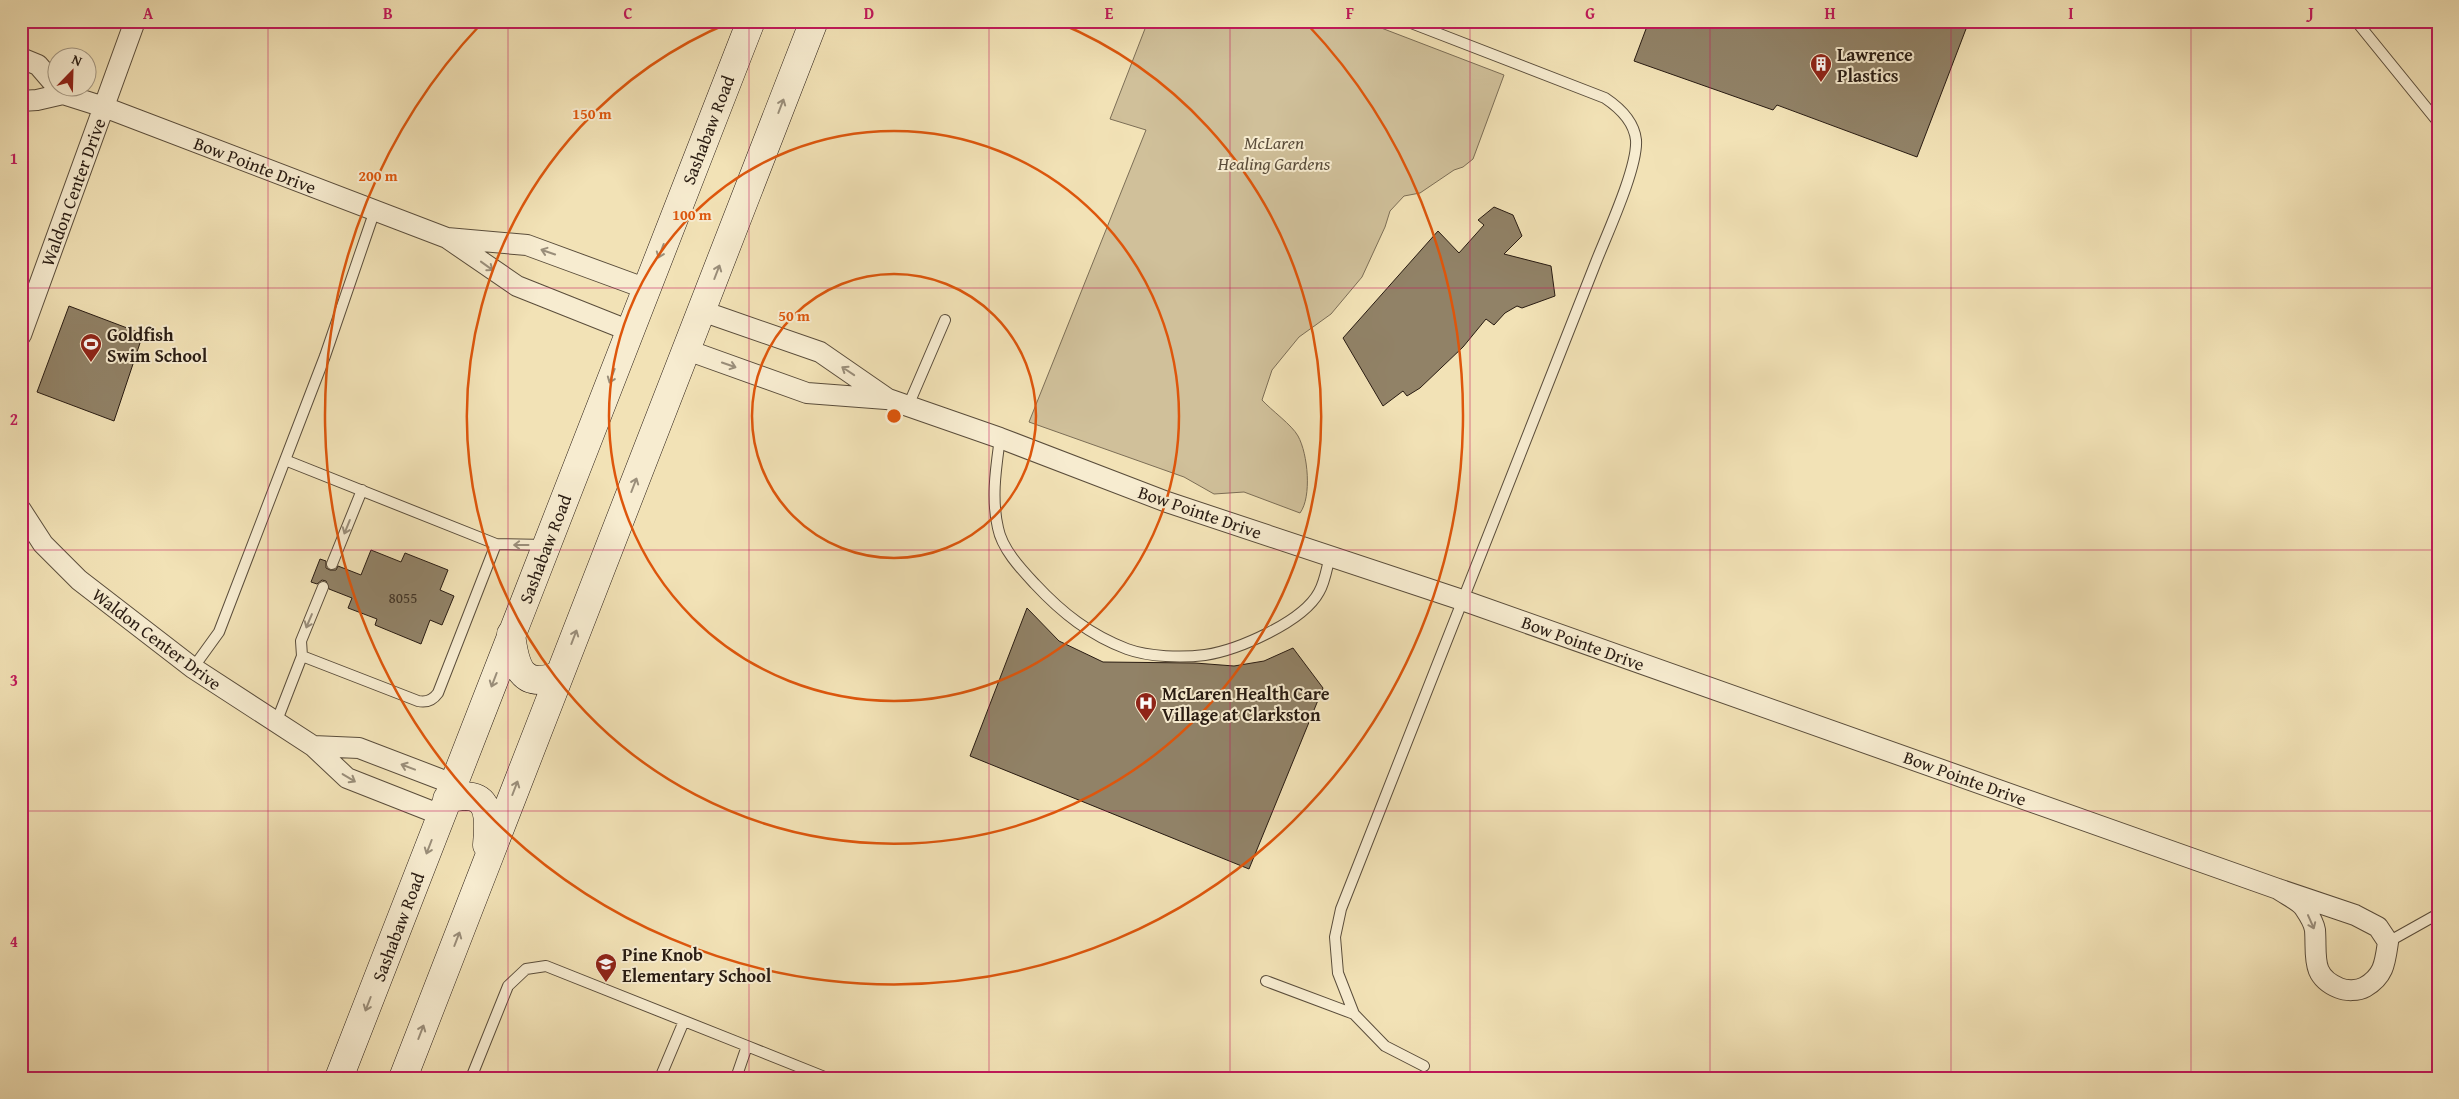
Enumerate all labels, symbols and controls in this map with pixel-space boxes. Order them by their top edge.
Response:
text: A [143,1,154,25]
text: B [383,1,393,25]
text: C [623,1,633,25]
text: D [864,1,874,25]
text: E [1105,1,1114,25]
text: F [1346,1,1354,25]
text: G [1585,1,1595,25]
text: H [1824,1,1836,25]
text: I [2068,1,2074,25]
text: J [2305,1,2314,25]
place label: Lawrence Plastics [1837,41,1913,89]
north arrow [48,48,98,98]
text: N [69,49,86,71]
building icon: Lawrence Plastics [1809,52,1833,83]
street label: Sashabaw Road [675,71,741,189]
one-way arrow [777,99,786,114]
text: 150 m [572,103,612,124]
street label: Waldon Center Drive [34,114,112,270]
street label: Bow Pointe Drive [190,129,320,201]
park label: McLaren Healing Gardens [1217,129,1331,177]
text: 1 [10,146,18,170]
text: 200 m [358,165,398,186]
text: 100 m [672,204,712,225]
one-way arrow [656,243,665,259]
one-way arrow [541,247,557,256]
one-way arrow [479,261,493,271]
one-way arrow [713,265,722,280]
text: 50 m [778,305,810,326]
place label: Goldfish Swim School [107,321,208,369]
sports icon: Goldfish Swim School [79,332,103,363]
one-way arrow [721,361,736,370]
one-way arrow [841,366,855,376]
one-way arrow [607,368,617,383]
text: 2 [10,407,18,431]
centre of rings [885,407,903,425]
one-way arrow [630,478,639,493]
street label: Bow Pointe Drive [1135,478,1265,546]
street label: Sashabaw Road [512,490,578,608]
one-way arrow [341,519,351,534]
one-way arrow [514,540,530,550]
street label: Waldon Center Drive [87,581,227,697]
house number: 8055 [389,587,417,608]
street label: Bow Pointe Drive [1518,608,1648,678]
one-way arrow [303,613,313,628]
one-way arrow [570,630,580,645]
text: 3 [10,668,18,692]
one-way arrow [489,672,498,687]
place label: McLaren Health Care Village at Clarkston [1162,680,1330,728]
hospital icon: McLaren Health Care Village at Clarkston [1134,691,1158,722]
street label: Bow Pointe Drive [1900,743,2030,813]
one-way arrow [401,761,416,771]
one-way arrow [342,772,356,783]
one-way arrow [511,781,520,797]
one-way arrow [424,839,433,855]
street label: Sashabaw Road [365,868,431,986]
one-way arrow [2307,914,2317,929]
text: 4 [10,929,18,953]
one-way arrow [453,932,462,947]
place label: Pine Knob Elementary School [622,941,772,989]
school or university icon: Pine Knob Elementary School [594,952,618,983]
one-way arrow [362,996,372,1011]
one-way arrow [416,1025,426,1040]

